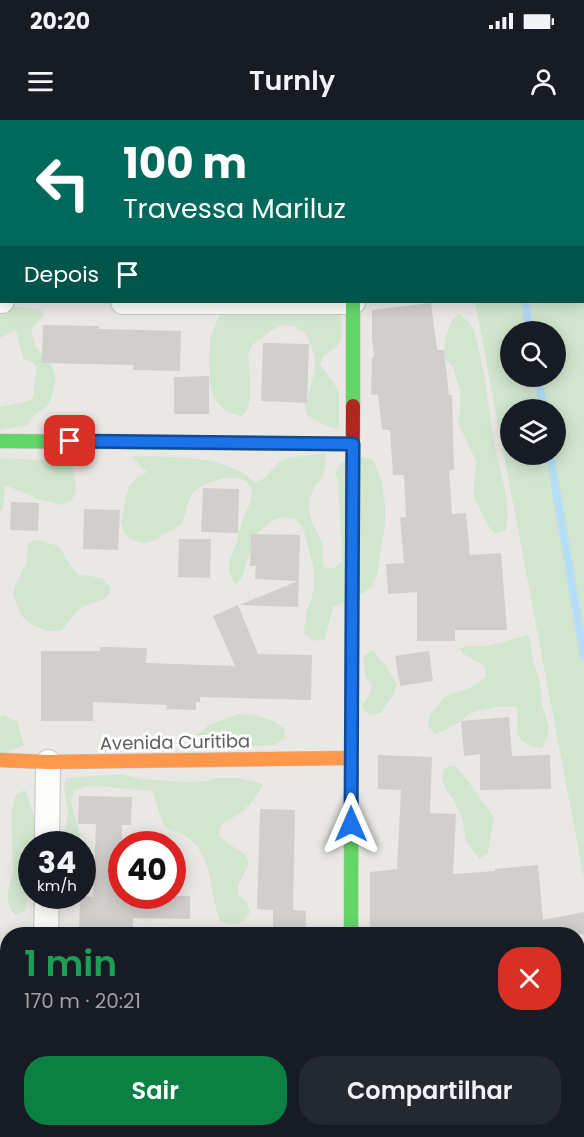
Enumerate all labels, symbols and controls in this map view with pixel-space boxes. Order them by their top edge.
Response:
text: 20:20 [30,6,90,37]
text: Turnly [249,62,335,99]
icon: menu [24,65,57,98]
icon: person [527,65,560,98]
text: 100 m [123,134,247,193]
icon: left [24,144,102,222]
text: Travessa Mariluz [123,190,346,227]
icon: arrive [111,258,144,291]
text: Depois [24,259,99,290]
map controls [500,321,566,465]
button: search [500,321,566,387]
button: layers [500,399,566,465]
pin [44,415,95,466]
icon: arrive [53,424,86,457]
street label: Avenida Curitiba [100,728,250,756]
position arrow [319,792,383,856]
speed limit sign: 40 [108,831,186,909]
text: 34 [38,841,76,884]
text: km/h [37,875,77,896]
text: 1 min [24,938,117,989]
button: close [498,947,561,1010]
text: 170 m · 20:21 [24,987,141,1015]
button: Sair [24,1056,287,1125]
button: Compartilhar [299,1056,561,1125]

